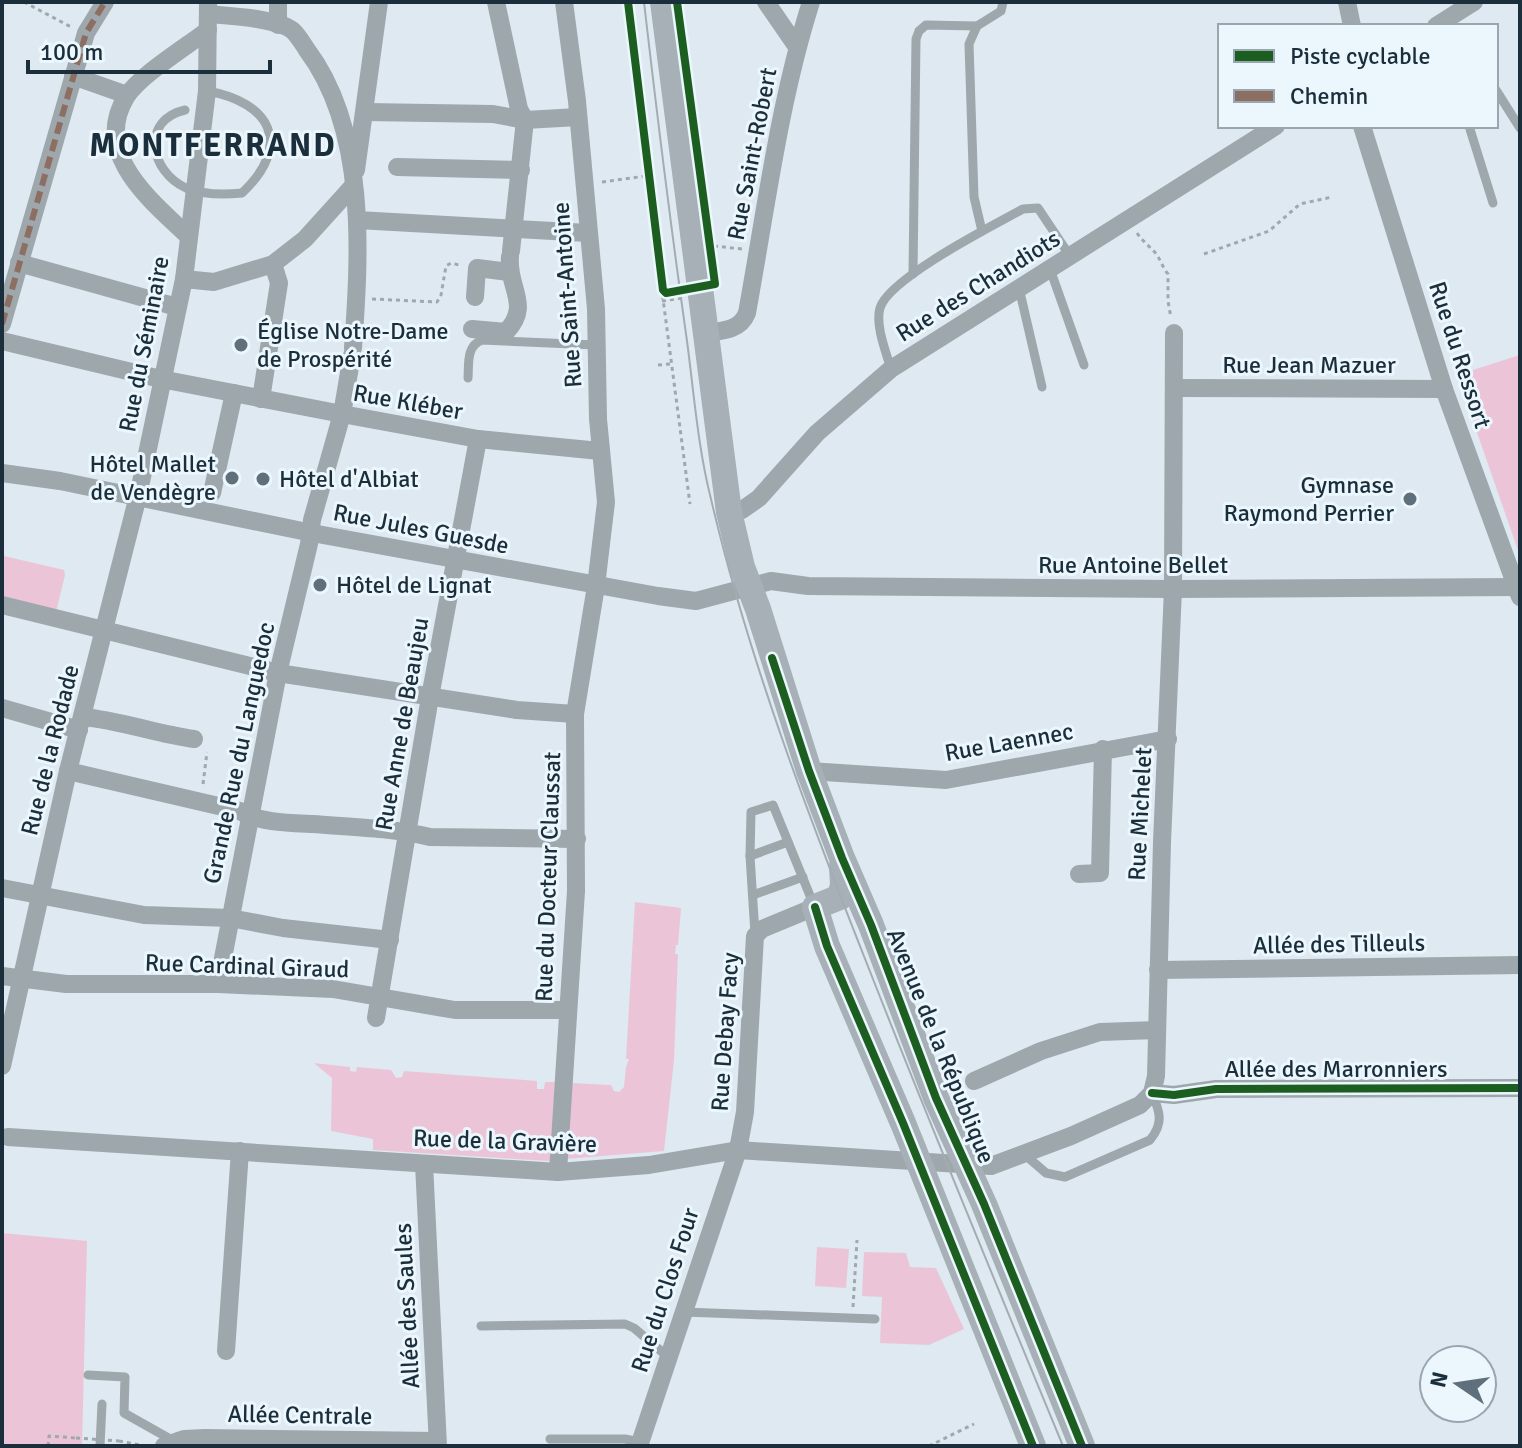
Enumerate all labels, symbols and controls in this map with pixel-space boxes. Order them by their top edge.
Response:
scale bar [28,24,270,74]
legend [1218,24,1498,128]
text: 100 m [40,37,103,67]
text: Piste cyclable [1290,41,1430,71]
street label: Rue Saint-Robert [721,65,783,243]
text: Chemin [1290,81,1368,111]
district label: MONTFERRAND [89,126,337,165]
street label: Rue Saint-Antoine [546,201,588,389]
street label: Rue des Chandiots [890,223,1066,349]
street label: Rue du Séminaire [112,253,176,435]
street label: Rue du Ressort [1422,278,1498,432]
place label: Église Notre-Dame de Prospérité [257,316,449,374]
marker: Église Notre-Dame de Prospérité [232,336,250,354]
street label: Rue Jean Mazuer [1222,350,1396,380]
street label: Rue Kléber [351,378,465,426]
place label: Hôtel Mallet de Vendègre [89,449,216,507]
place label: Hôtel d'Albiat [279,464,419,494]
marker: Hôtel Mallet de Vendègre [223,469,241,487]
marker: Hôtel d'Albiat [254,470,272,488]
place label: Gymnase Raymond Perrier [1224,470,1394,528]
marker: Gymnase Raymond Perrier [1401,490,1419,508]
street label: Rue Jules Guesde [331,497,511,561]
street label: Rue Antoine Bellet [1038,550,1228,580]
place label: Hôtel de Lignat [336,570,492,600]
marker: Hôtel de Lignat [311,576,329,594]
street label: Rue Anne de Beaujeu [368,615,436,833]
street label: Grande Rue du Languedoc [197,620,281,886]
street label: Rue de la Rodade [14,662,86,838]
street label: Rue Laennec [942,716,1076,768]
street label: Rue Michelet [1122,746,1158,882]
street label: Rue du Docteur Claussat [529,751,567,1003]
street label: Avenue de la République [880,924,1002,1168]
street label: Allée des Tilleuls [1253,927,1425,961]
street label: Rue Cardinal Giraud [144,947,350,985]
street label: Rue Debay Facy [704,952,746,1112]
street label: Allée des Marronniers [1224,1054,1448,1084]
street label: Rue de la Gravière [412,1123,598,1159]
street label: Rue du Clos Four [624,1204,706,1376]
street label: Allée des Saules [388,1222,426,1390]
north arrow [1418,1344,1498,1424]
text: N [1424,1369,1454,1390]
street label: Allée Centrale [227,1399,373,1431]

